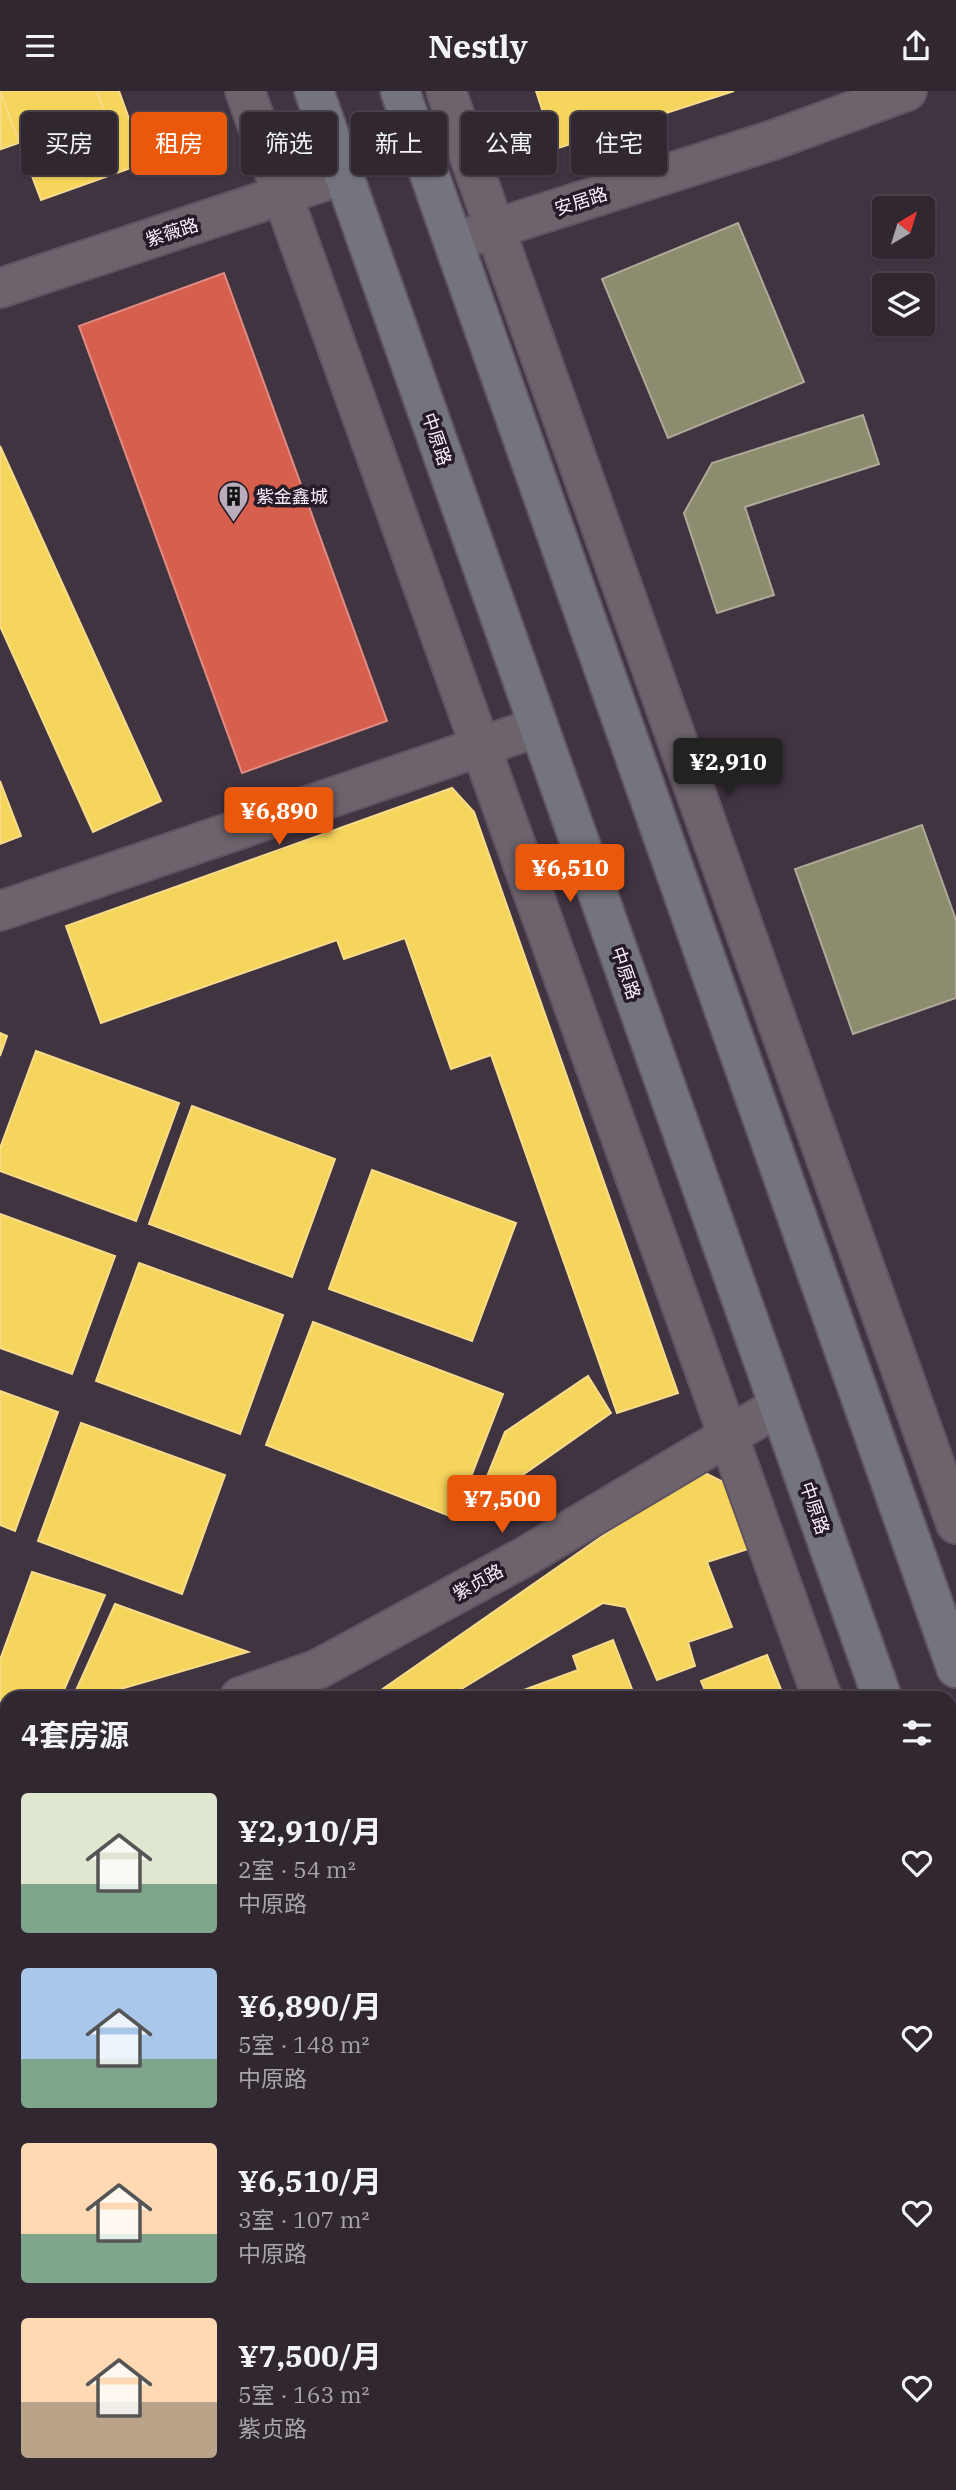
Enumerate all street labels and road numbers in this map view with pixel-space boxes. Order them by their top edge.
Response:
street label: 安居路 [552,182,610,220]
street label: 紫薇路 [143,213,201,251]
street label: 中原路 [417,410,457,468]
street label: 中原路 [606,944,646,1002]
street label: 中原路 [795,1479,835,1537]
street label: 紫贞路 [449,1559,507,1605]

